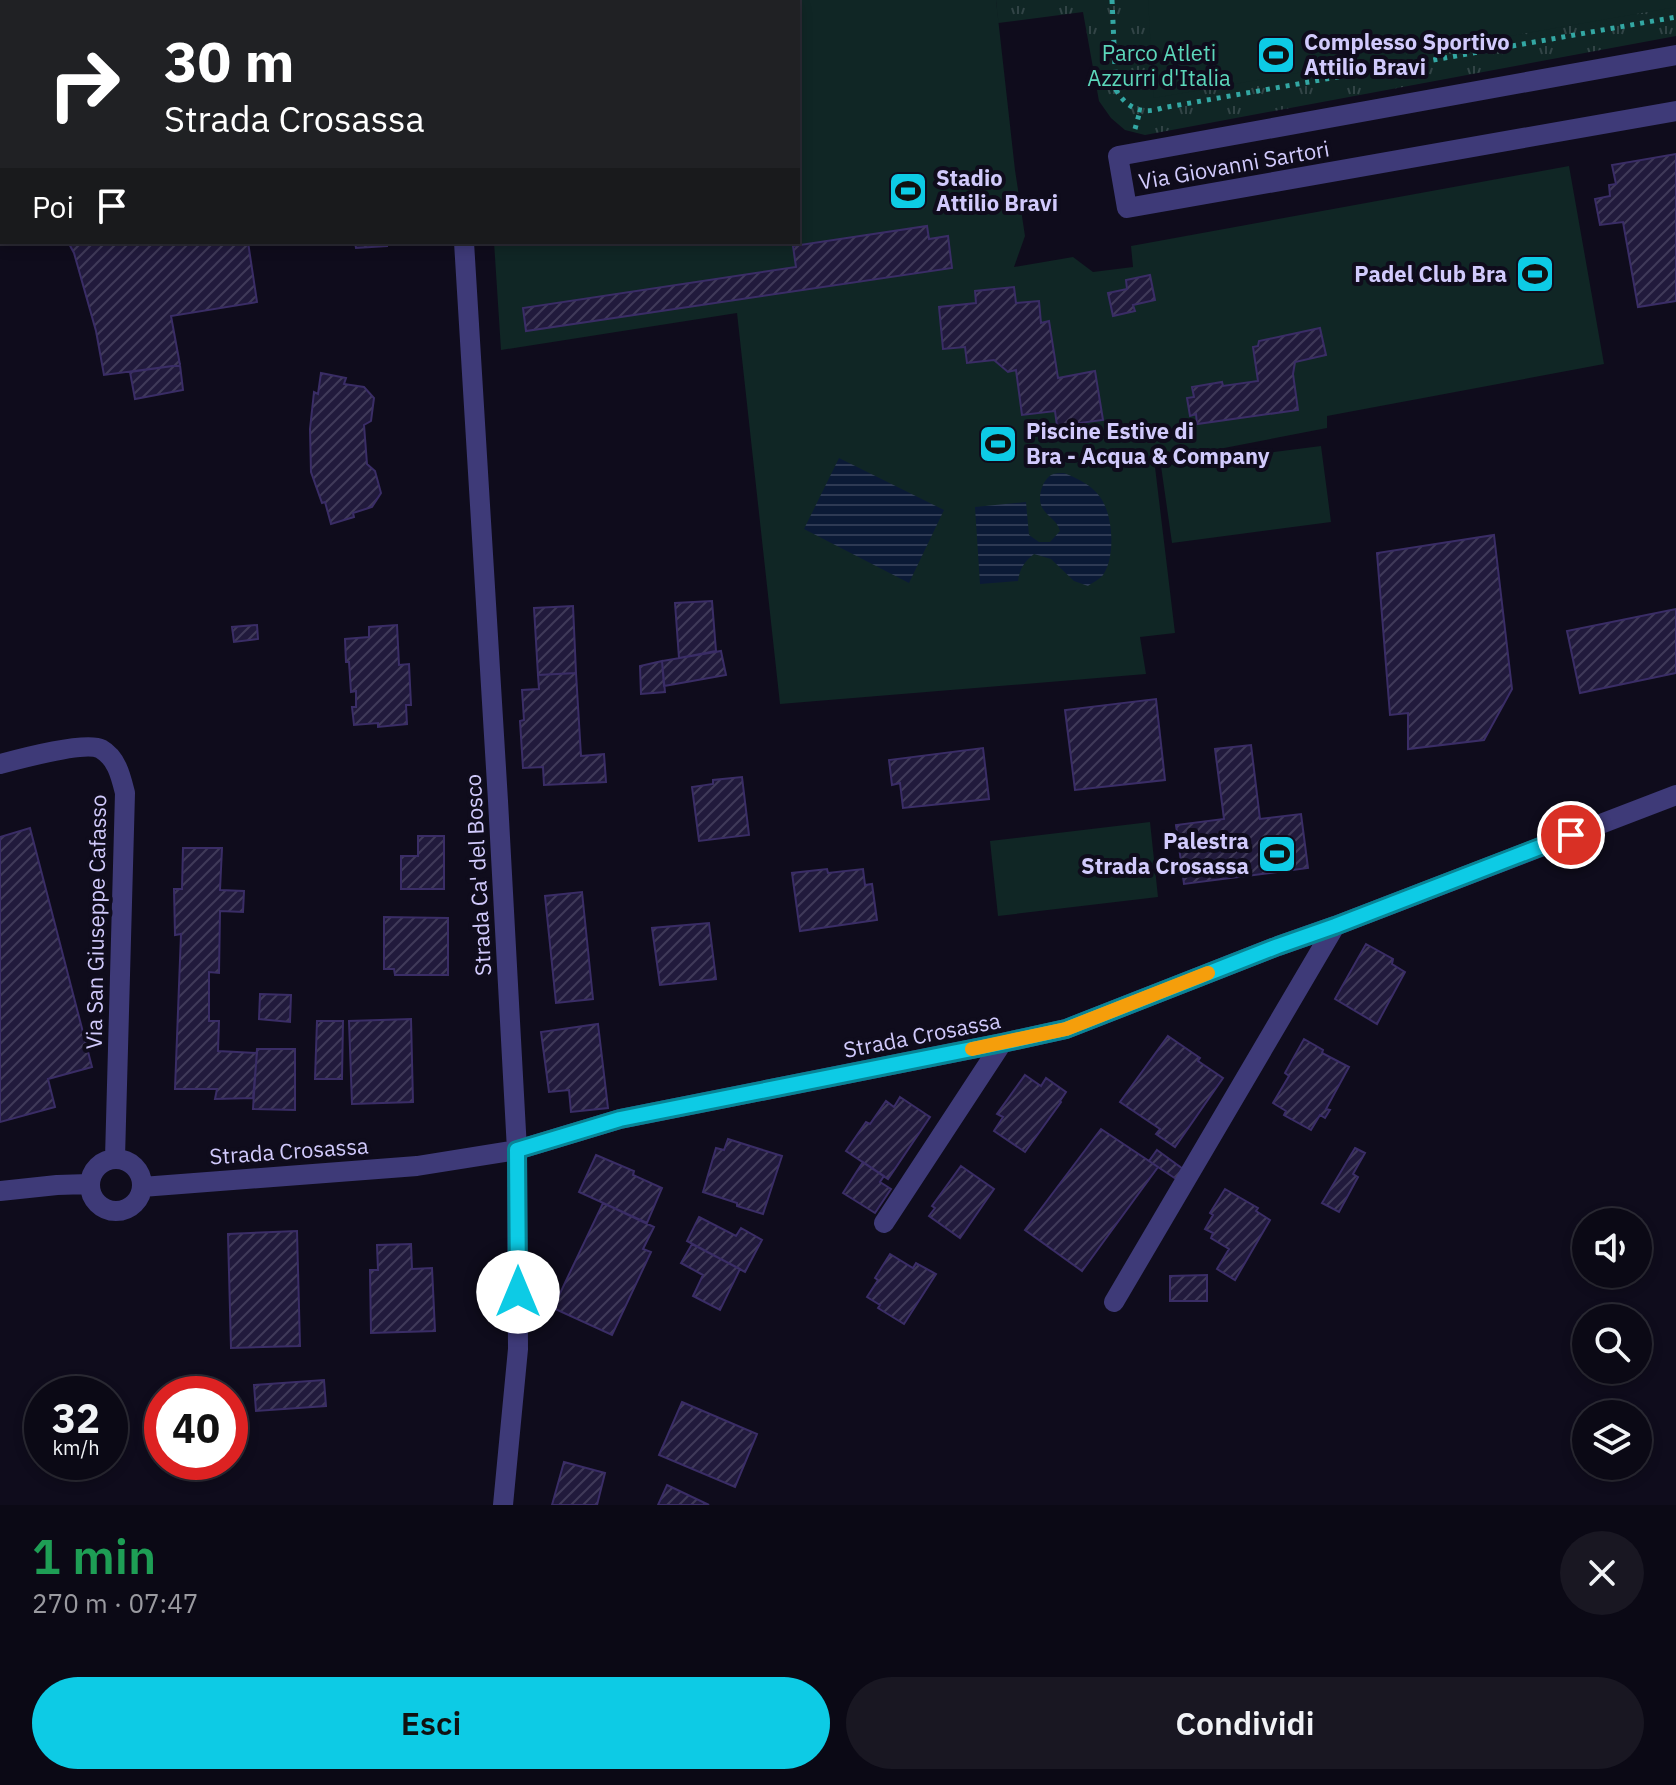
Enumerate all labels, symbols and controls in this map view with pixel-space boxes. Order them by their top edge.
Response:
text: 30 m [164,25,294,97]
place label: Complesso Sportivo Attilio Bravi [1304,27,1510,81]
icon: right [32,32,136,136]
sports icon: Complesso Sportivo Attilio Bravi [1255,34,1297,76]
park label: Parco Atleti Azzurri d'Italia [1087,38,1231,92]
text: Strada Crosassa [164,95,425,142]
street label: Via Giovanni Sartori [1136,133,1331,196]
place label: Stadio Attilio Bravi [936,163,1058,217]
sports icon: Stadio Attilio Bravi [887,170,929,212]
icon: arrive [90,184,134,228]
text: Poi [32,187,74,226]
sports icon: Padel Club Bra [1514,253,1556,295]
place label: Padel Club Bra [1354,259,1507,288]
place label: Piscine Estive di Bra - Acqua & Company [1026,416,1270,470]
sports icon: Piscine Estive di Bra - Acqua & Company [977,423,1019,465]
street label: Strada Ca' del Bosco [458,773,497,977]
street label: Via San Giuseppe Cafasso [79,794,112,1050]
pin [1537,801,1605,869]
icon: arrive [1549,813,1593,857]
place label: Palestra Strada Crosassa [1081,826,1249,880]
sports icon: Palestra Strada Crosassa [1256,833,1298,875]
street label: Strada Crosassa [841,1005,1003,1064]
street label: Strada Crosassa [208,1130,370,1171]
map controls [1572,1208,1652,1480]
button: sound [1572,1208,1652,1288]
position arrow [476,1250,560,1334]
button: search [1572,1304,1652,1384]
speed limit sign: 40 [144,1376,248,1480]
text: 32 [52,1392,100,1444]
button: layers [1572,1400,1652,1480]
text: km/h [52,1434,100,1461]
text: 1 min [32,1525,156,1587]
button: close [1560,1531,1644,1615]
text: 270 m · 07:47 [32,1586,198,1620]
button: Esci [32,1677,830,1769]
button: Condividi [846,1677,1644,1769]

